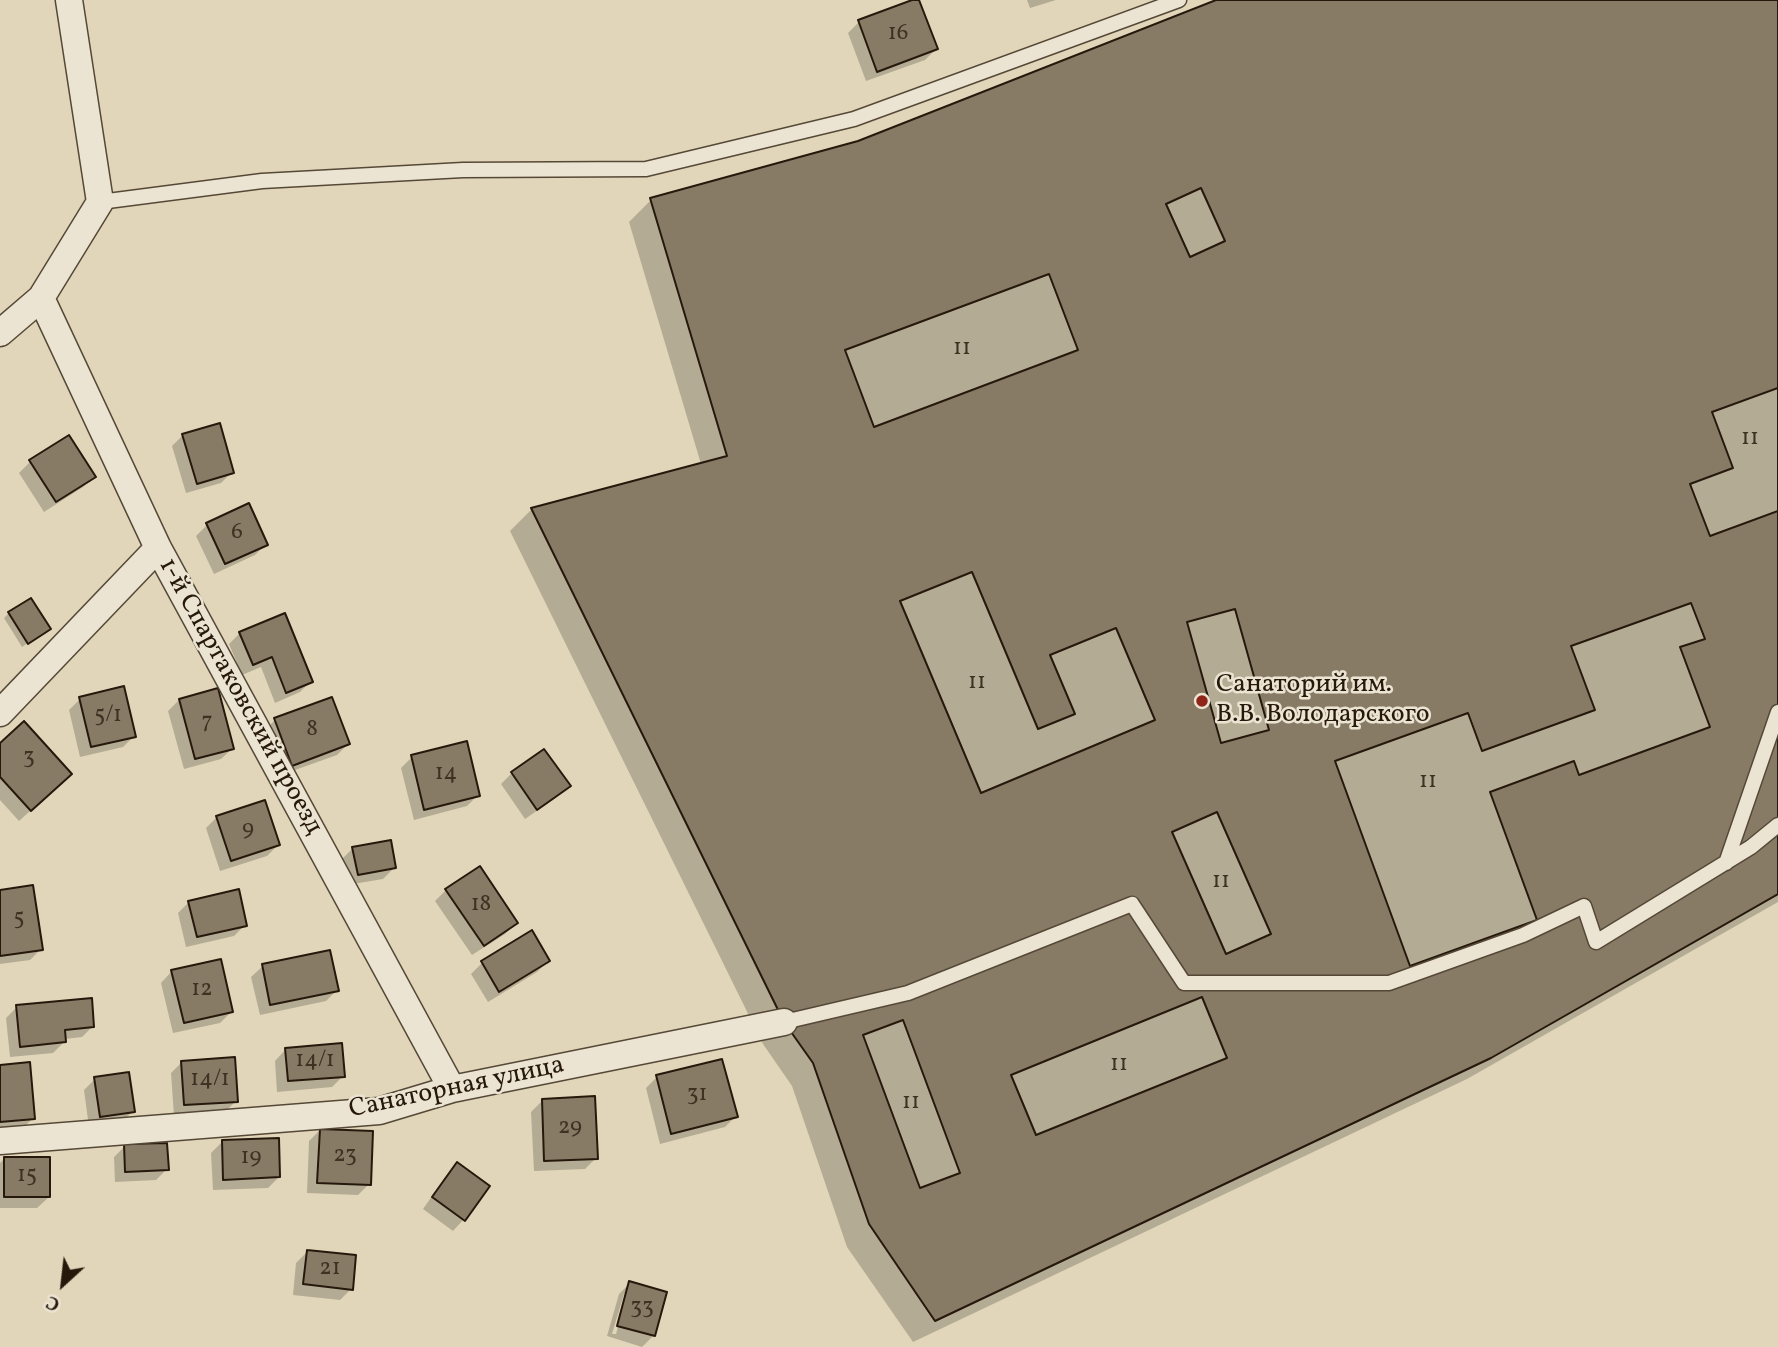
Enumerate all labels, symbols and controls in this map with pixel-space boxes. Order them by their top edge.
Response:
house number: 16 [888,21,908,49]
house number: 11 [953,336,971,364]
house number: 11 [1741,426,1759,454]
house number: 6 [231,520,243,548]
street label: 1-й Спартаковский проезд [150,553,328,841]
house number: 11 [968,670,986,698]
place label: Санаторий им. В.В. Володарского [1216,670,1430,732]
marker: Санаторий им. В.В. Володарского [1194,693,1210,709]
house number: 5/1 [94,703,122,731]
house number: 7 [201,710,213,738]
house number: 8 [306,717,318,745]
house number: 3 [23,745,35,773]
house number: 14 [435,761,457,789]
house number: 11 [1419,769,1437,797]
house number: 9 [242,817,254,845]
house number: 11 [1212,869,1230,897]
house number: 18 [471,892,491,920]
house number: 5 [13,906,25,934]
house number: 12 [191,977,213,1005]
house number: 14/1 [295,1048,335,1076]
street label: Санаторная улица [347,1051,567,1127]
house number: 11 [1110,1052,1128,1080]
house number: 14/1 [190,1067,230,1095]
house number: 31 [687,1082,707,1110]
house number: 11 [902,1090,920,1118]
house number: 29 [558,1115,582,1143]
house number: 23 [333,1143,357,1171]
house number: 19 [241,1145,261,1173]
house number: 15 [17,1163,37,1191]
north arrow [28,1249,98,1319]
house number: 21 [319,1256,341,1284]
text: С [42,1288,65,1317]
house number: 33 [630,1295,654,1323]

